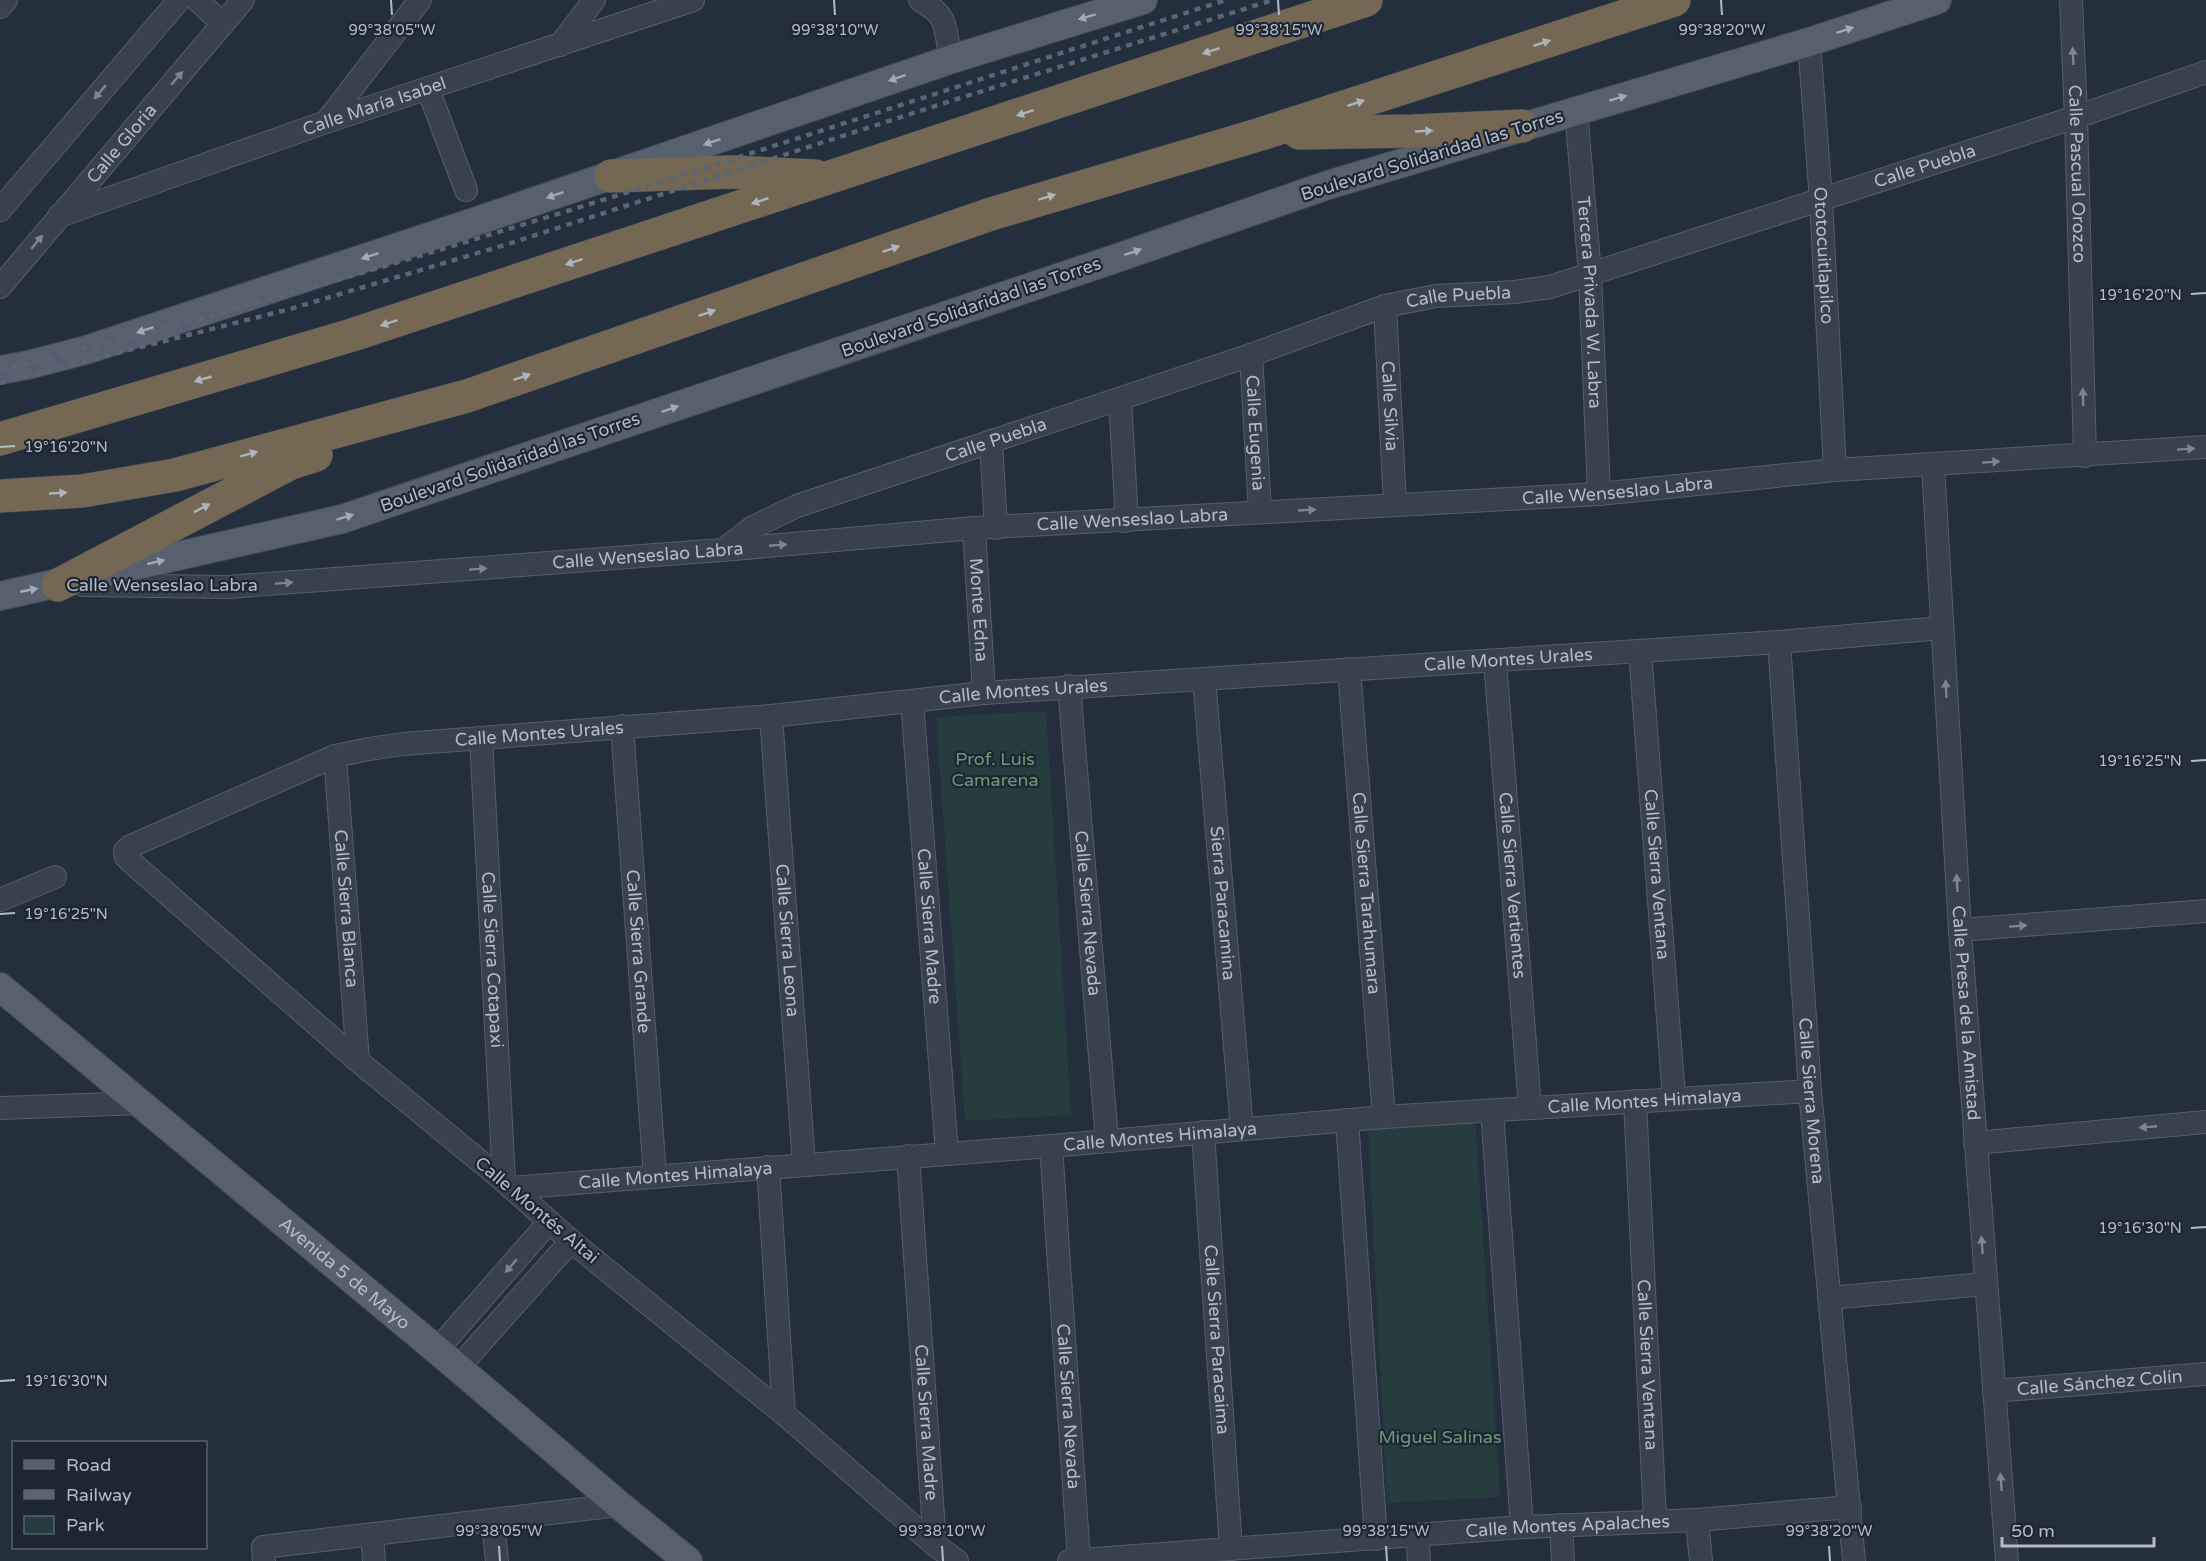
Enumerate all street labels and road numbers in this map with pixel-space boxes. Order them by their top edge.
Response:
street label: Calle María Isabel [300,72,449,140]
street label: Calle Pascual Orozco [2064,84,2091,263]
street label: Calle Gloria [82,99,161,188]
street label: Boulevard Solidaridad las Torres [1298,105,1566,205]
street label: Calle Puebla [1871,139,1978,193]
street label: Ototocuitlapilco [1809,186,1838,325]
street label: Tercera Privada W. Labra [1572,195,1606,409]
street label: Boulevard Solidaridad las Torres [838,252,1104,362]
street label: Calle Puebla [1404,281,1512,313]
street label: Calle Silvia [1377,360,1403,452]
street label: Calle Eugenia [1241,374,1270,491]
street label: Boulevard Solidaridad las Torres [377,407,643,517]
street label: Calle Puebla [942,413,1049,467]
street label: Calle Wenseslao Labra [1521,471,1714,509]
street label: Calle Wenseslao Labra [1036,503,1229,536]
street label: Calle Wenseslao Labra [551,537,744,574]
street label: Monte Edna [965,557,993,663]
street label: Calle Wenseslao Labra [66,574,258,596]
street label: Calle Montes Urales [1423,643,1593,676]
street label: Calle Montes Urales [938,674,1108,709]
street label: Calle Montes Urales [454,716,625,751]
street label: Calle Sierra Ventana [1640,788,1674,961]
street label: Calle Sierra Tarahumara [1348,791,1385,995]
street label: Calle Sierra Vertientes [1494,791,1531,980]
street label: Sierra Paracamina [1205,825,1240,981]
street label: Calle Sierra Blanca [330,829,363,988]
street label: Calle Sierra Nevada [1070,830,1106,997]
street label: Calle Sierra Madre [912,847,946,1005]
street label: Calle Sierra Leona [771,863,804,1018]
street label: Calle Sierra Grande [622,869,655,1034]
street label: Calle Sierra Cotapaxi [477,871,508,1048]
street label: Calle Presa de la Amistad [1948,905,1985,1121]
street label: Calle Sierra Morena [1794,1017,1830,1185]
street label: Calle Montes Himalaya [1547,1084,1742,1118]
street label: Calle Montes Himalaya [1062,1117,1258,1156]
street label: Calle Montés Altai [471,1152,603,1268]
street label: Calle Montes Himalaya [578,1157,773,1194]
street label: Avenida 5 de Mayo [274,1212,415,1334]
street label: Calle Sierra Paracaima [1200,1244,1234,1435]
street label: Calle Sierra Ventana [1633,1279,1663,1451]
street label: Calle Sierra Nevada [1052,1323,1085,1490]
street label: Calle Sierra Madre [910,1344,943,1501]
street label: Calle Sánchez Colín [2016,1365,2183,1400]
street label: Calle Montes Apalaches [1465,1510,1670,1542]

